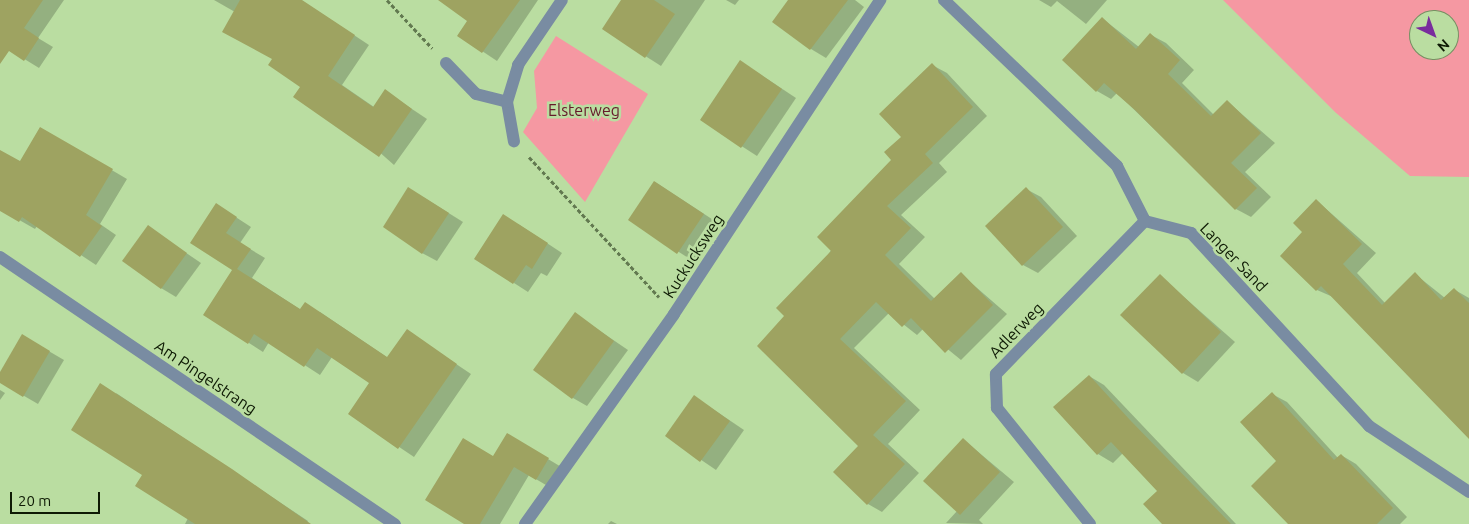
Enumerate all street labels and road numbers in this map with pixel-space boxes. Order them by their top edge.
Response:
street label: Kuckucksweg [659,210,727,302]
street label: Langer Sand [1196,219,1272,295]
street label: Adlerweg [985,298,1047,362]
street label: Am Pingelstrang [151,336,261,418]

